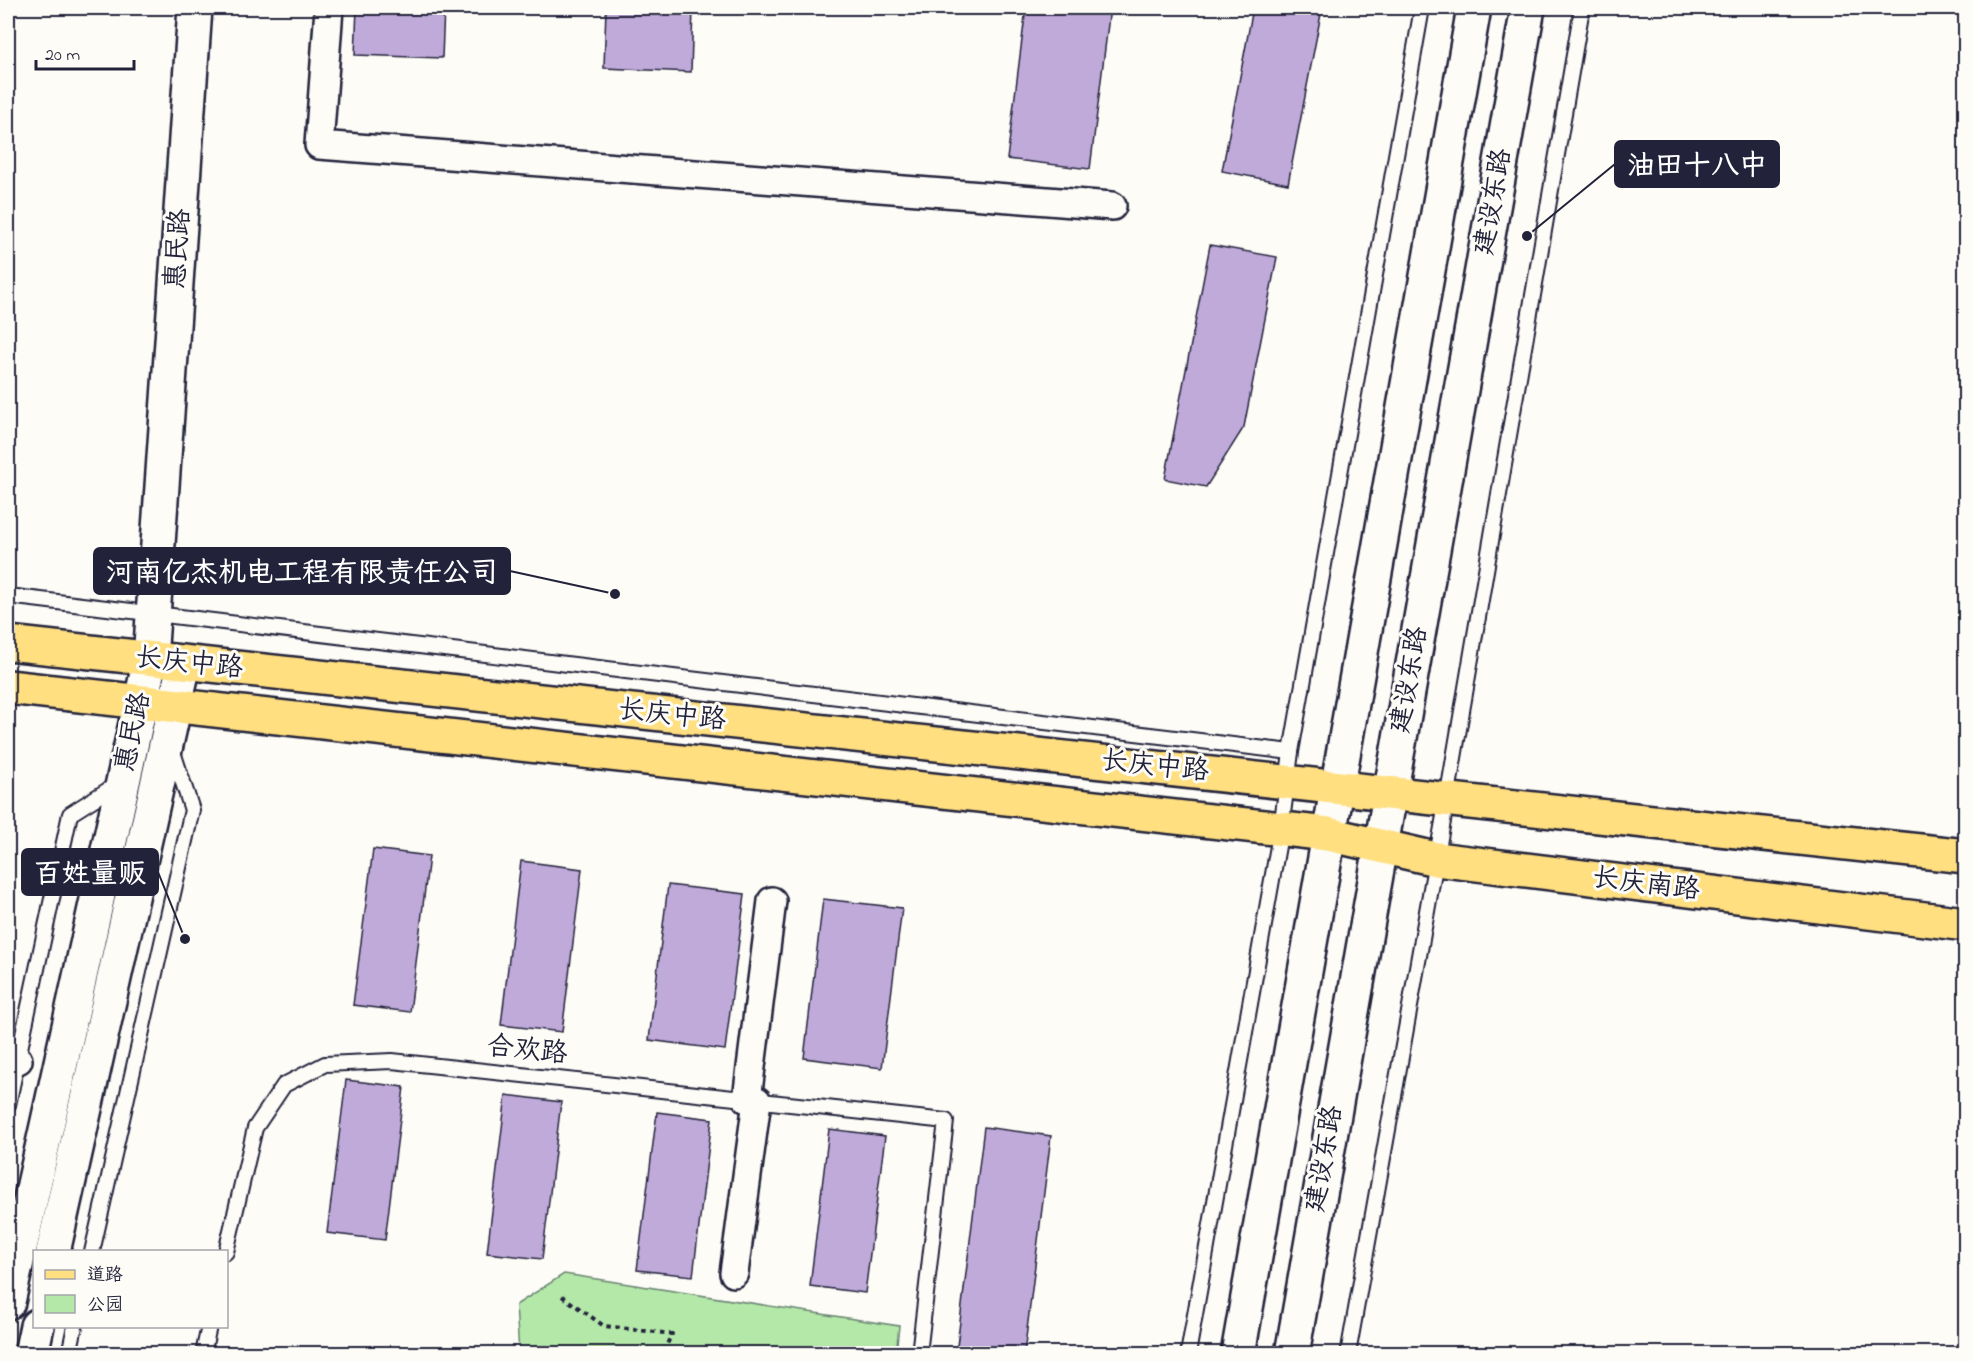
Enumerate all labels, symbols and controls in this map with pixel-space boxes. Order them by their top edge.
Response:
scale bar [36,33,134,71]
text: 20 m [45,43,80,69]
callout: 油田十八中 [1615,141,1779,187]
street label: 建设东路 [1465,145,1523,259]
text: 油田十八中 [1627,147,1767,188]
street label: 惠民路 [157,207,201,291]
callout: 河南亿杰机电工程有限责任公司 [94,548,510,594]
text: 河南亿杰机电工程有限责任公司 [106,554,498,595]
street label: 建设东路 [1381,623,1439,737]
street label: 长庆中路 [133,639,245,689]
street label: 惠民路 [107,688,161,776]
street label: 长庆中路 [616,691,728,741]
street label: 长庆中路 [1099,742,1211,792]
callout: 百姓量贩 [22,849,158,895]
text: 百姓量贩 [34,855,146,896]
street label: 长庆南路 [1590,859,1702,911]
street label: 合欢路 [485,1027,569,1075]
street label: 建设东路 [1296,1102,1354,1216]
legend [33,1250,228,1328]
text: 道路 [87,1263,123,1289]
text: 公园 [87,1293,123,1319]

